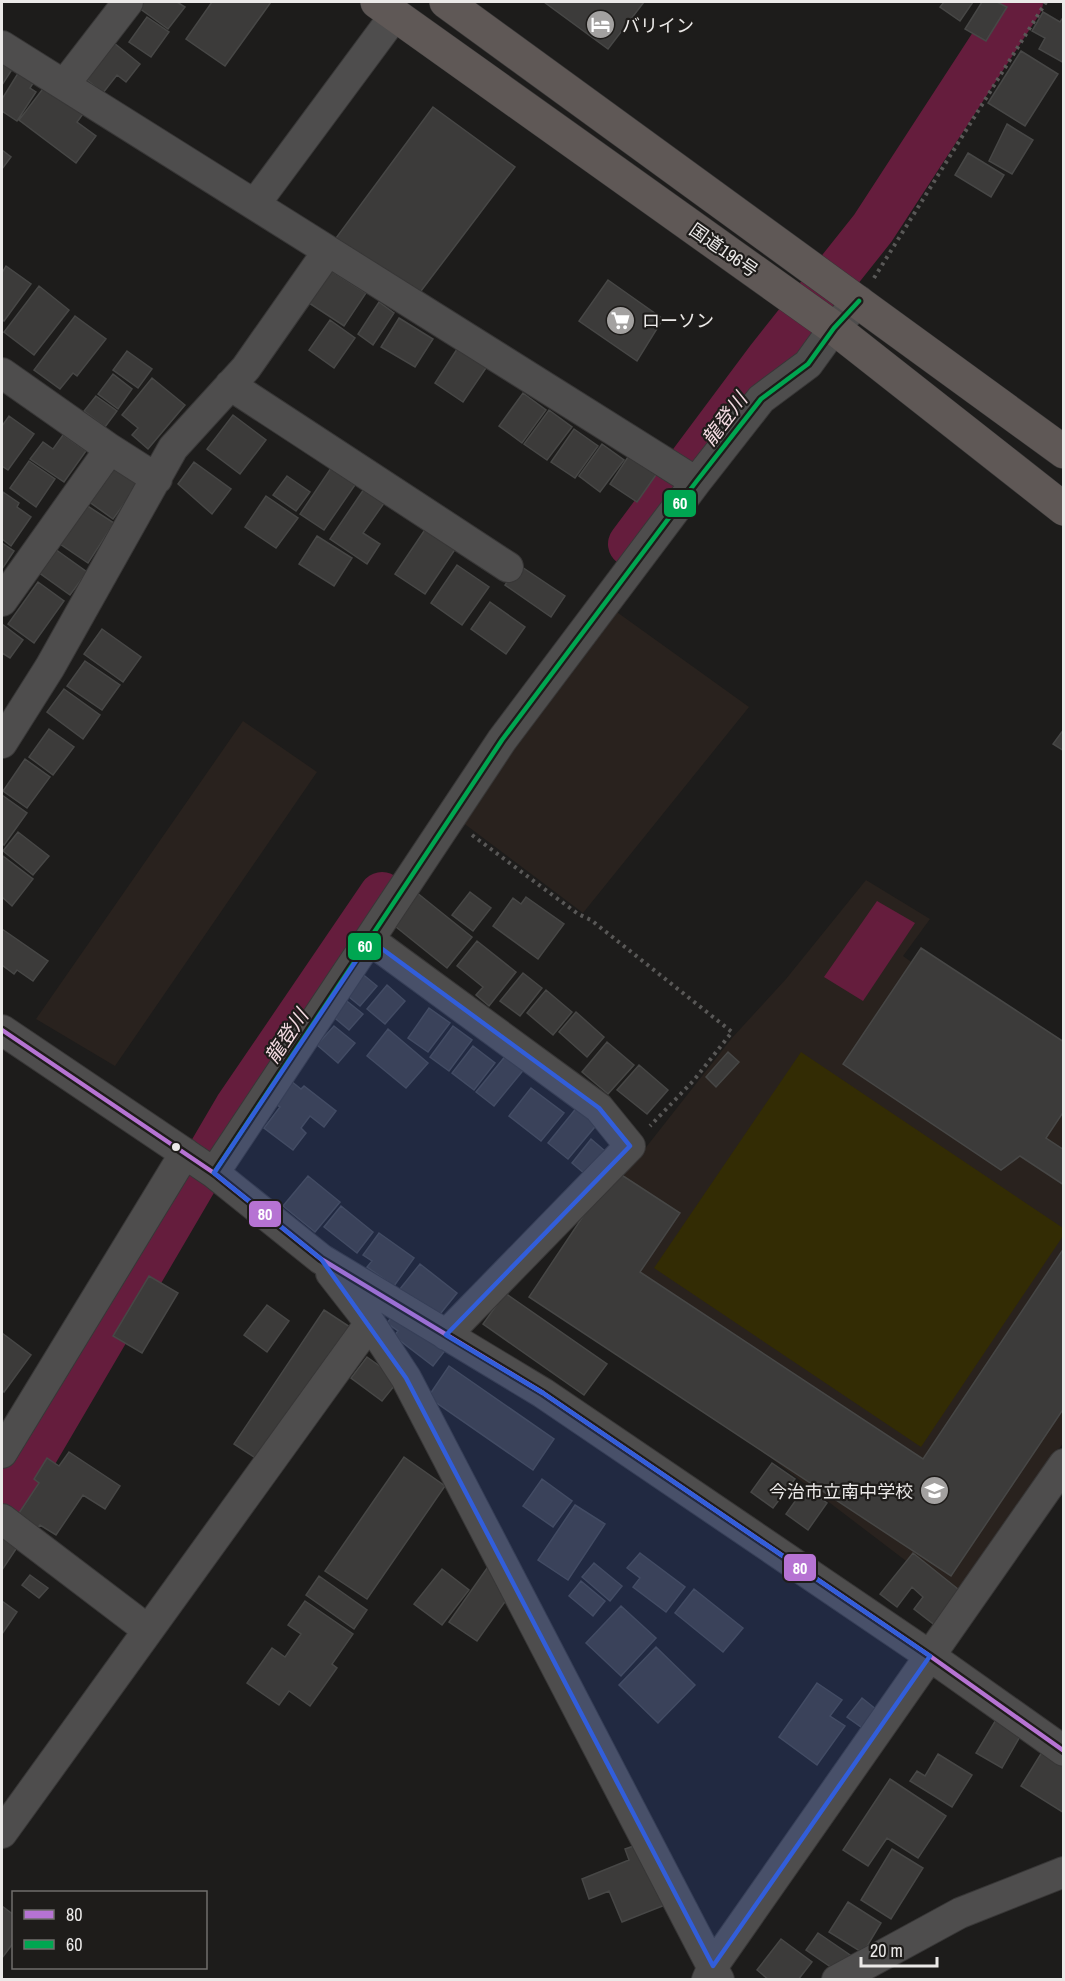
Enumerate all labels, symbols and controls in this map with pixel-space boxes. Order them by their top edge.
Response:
hotel icon: バリイン [585,9,617,41]
place label: バリイン [622,13,694,38]
street label: 国道196号 [685,217,763,283]
supermarket icon: ローソン [605,304,637,336]
place label: ローソン [642,308,714,333]
water label: 龍登川 [695,385,754,451]
line badge: 60 [663,489,697,518]
text: 60 [673,492,687,514]
line badge: 60 [347,932,382,961]
text: 60 [358,935,372,957]
water label: 龍登川 [258,1002,315,1068]
unlabelled marker [170,1141,182,1153]
line badge: 80 [248,1200,282,1228]
text: 80 [258,1203,272,1225]
school or university icon: 今治市立南中学校 [918,1475,950,1507]
place label: 今治市立南中学校 [769,1479,913,1504]
line badge: 80 [783,1553,817,1582]
text: 80 [793,1557,807,1579]
legend [12,1891,207,1969]
text: 80 [66,1902,82,1927]
scale bar [861,1930,938,1968]
text: 60 [66,1932,82,1957]
text: 20 m [870,1938,903,1963]

